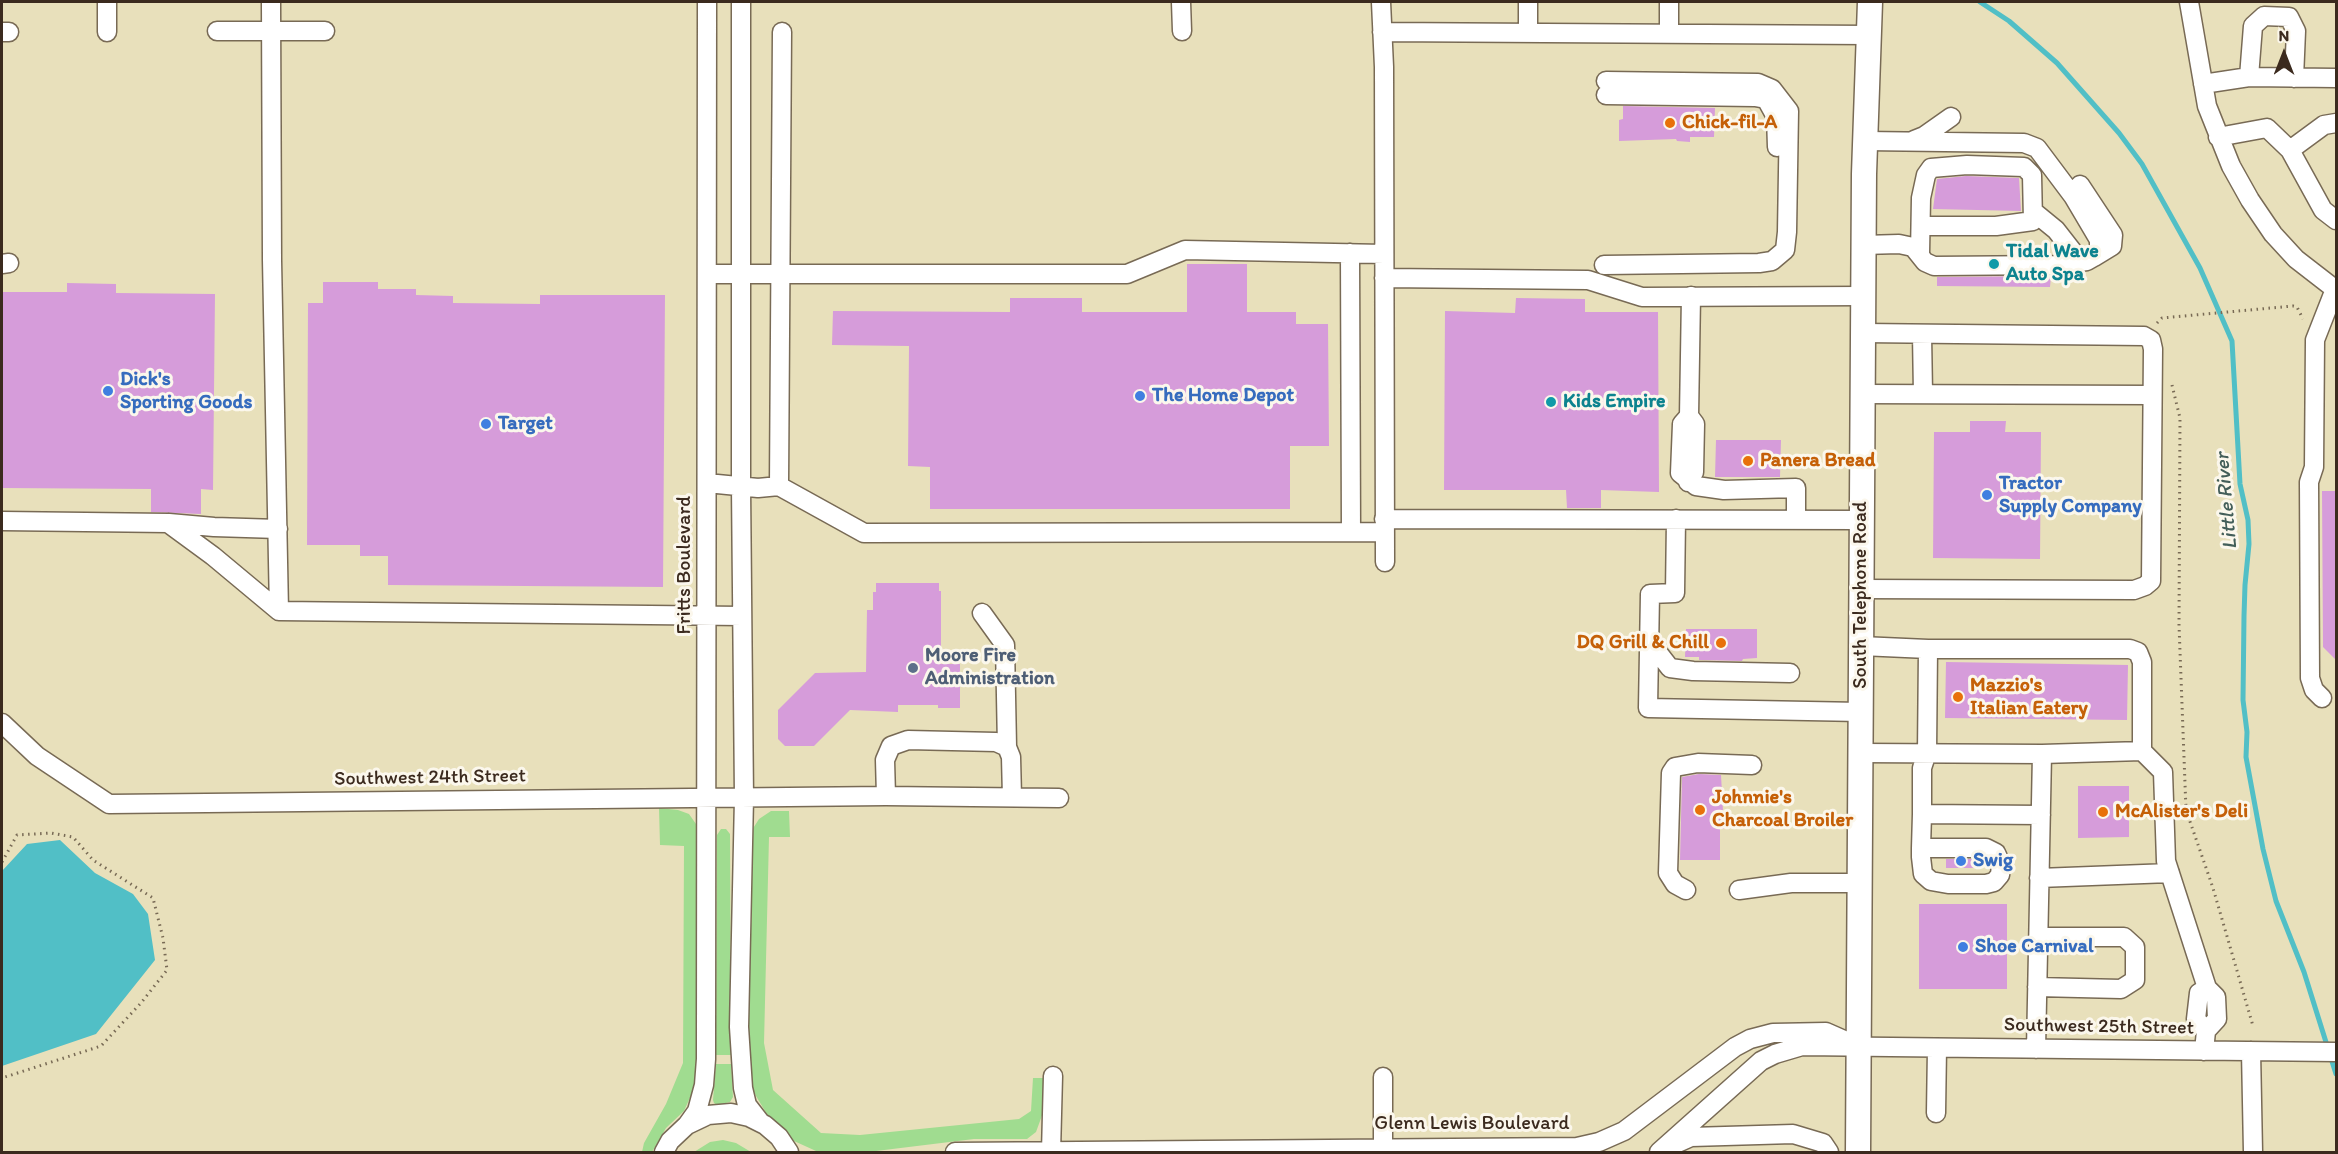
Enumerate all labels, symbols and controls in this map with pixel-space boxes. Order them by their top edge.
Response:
north arrow [2254,24,2314,84]
text: N [2279,26,2289,45]
place label: Chick-fil-A [1682,111,1777,135]
marker: Chick-fil-A [1663,116,1677,130]
place label: Tidal Wave Auto Spa [2006,240,2099,287]
marker: Tidal Wave Auto Spa [1987,257,2001,271]
place label: Dick's Sporting Goods [120,368,252,415]
marker: Dick's Sporting Goods [101,384,115,398]
place label: The Home Depot [1152,384,1294,408]
marker: The Home Depot [1133,389,1147,403]
place label: Kids Empire [1563,390,1666,414]
marker: Kids Empire [1544,395,1558,409]
place label: Target [498,412,553,436]
marker: Target [479,417,493,431]
place label: Panera Bread [1760,449,1875,473]
water label: Little River [2210,451,2244,551]
marker: Panera Bread [1741,454,1755,468]
place label: Tractor Supply Company [1999,472,2142,519]
marker: Tractor Supply Company [1980,488,1994,502]
street label: Fritts Boulevard [673,496,697,634]
street label: South Telephone Road [1849,501,1873,689]
place label: DQ Grill & Chill [1577,631,1709,655]
marker: DQ Grill & Chill [1714,636,1728,650]
place label: Moore Fire Administration [925,644,1055,691]
marker: Moore Fire Administration [906,661,920,675]
place label: Mazzio's Italian Eatery [1970,674,2088,721]
marker: Mazzio's Italian Eatery [1951,690,1965,704]
street label: Southwest 24th Street [334,764,526,792]
place label: Johnnie's Charcoal Broiler [1712,786,1853,833]
place label: McAlister's Deli [2115,800,2248,824]
marker: Johnnie's Charcoal Broiler [1693,803,1707,817]
marker: McAlister's Deli [2096,805,2110,819]
place label: Swig [1973,849,2013,873]
marker: Swig [1954,854,1968,868]
place label: Shoe Carnival [1975,935,2094,959]
marker: Shoe Carnival [1956,940,1970,954]
street label: Southwest 25th Street [2004,1013,2194,1041]
street label: Glenn Lewis Boulevard [1374,1112,1570,1136]

